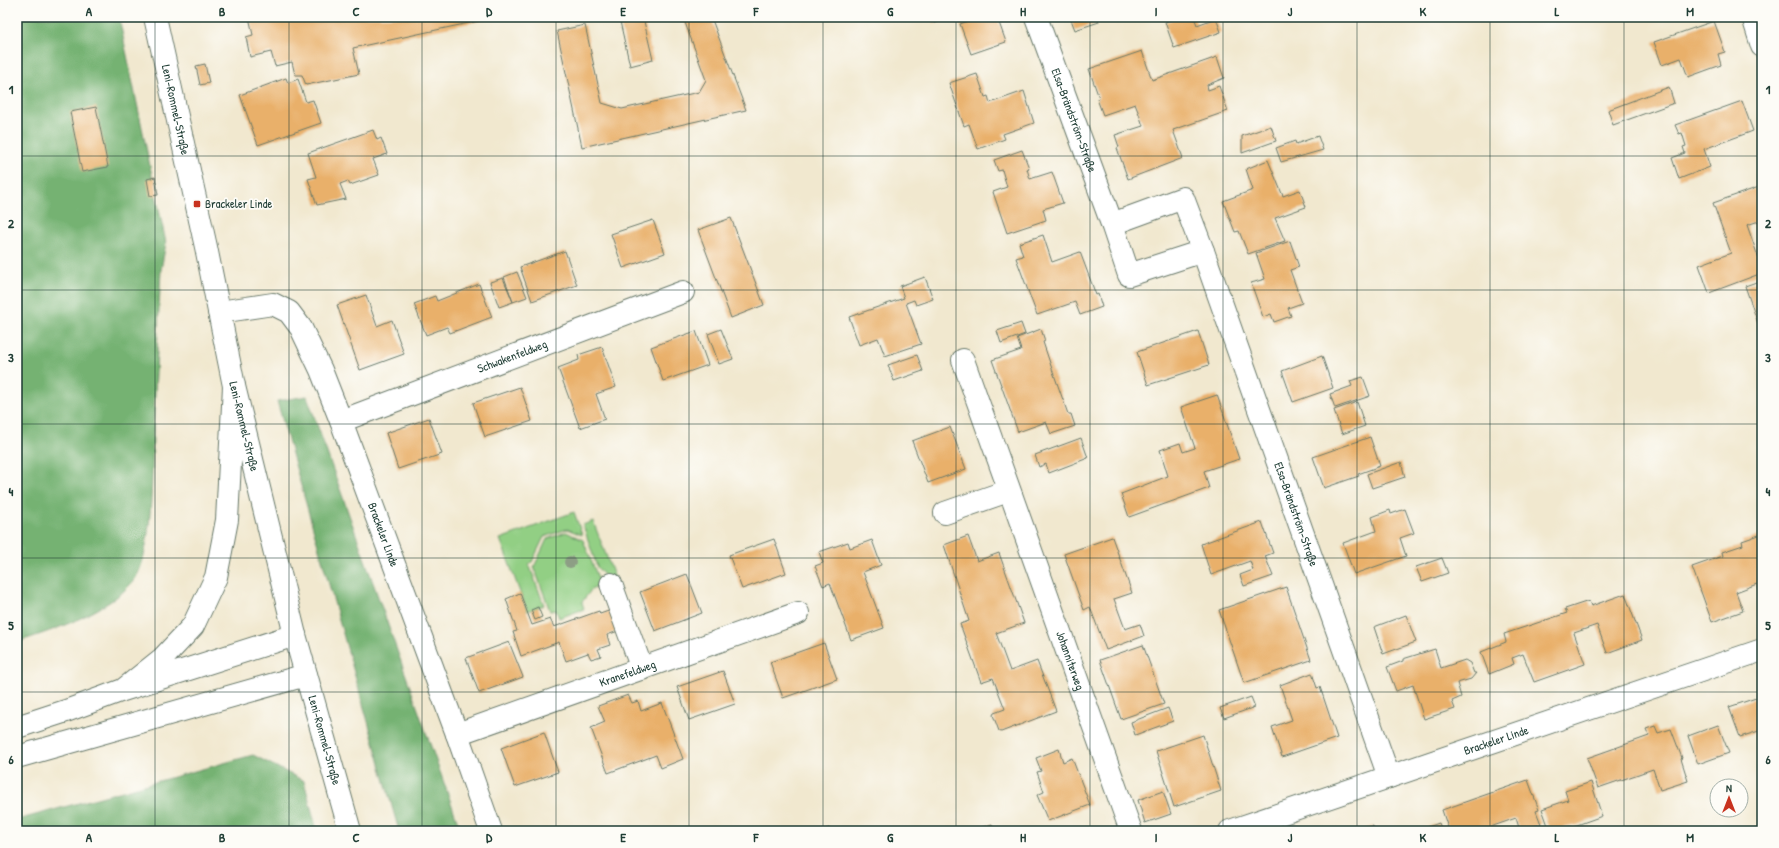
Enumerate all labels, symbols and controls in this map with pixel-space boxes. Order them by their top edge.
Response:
text: A [86,2,93,20]
text: B [219,2,226,20]
text: C [352,2,360,20]
text: D [486,2,493,20]
text: E [620,2,626,20]
text: F [753,2,760,20]
text: G [887,2,894,20]
text: H [1020,2,1026,20]
text: I [1154,2,1158,20]
text: J [1288,2,1293,20]
text: K [1420,2,1427,20]
text: L [1555,2,1560,20]
text: M [1686,2,1694,20]
street label: Leni-Rommel-Straße [158,63,194,157]
street label: Elsa-Brändström-Straße [1048,66,1101,175]
text: 1 [9,80,14,98]
text: 1 [1766,80,1771,98]
place label: Brackeler Linde [205,195,272,212]
marker: Brackeler Linde [192,199,202,209]
text: 2 [8,214,15,232]
text: 2 [1765,214,1772,232]
street label: Schwakenfeldweg [475,335,549,377]
text: 3 [8,348,14,366]
text: 3 [1765,348,1771,366]
street label: Leni-Rommel-Straße [225,380,264,473]
street label: Elsa-Brändström-Straße [1270,460,1323,569]
text: 4 [9,482,14,500]
text: 4 [1766,482,1771,500]
street label: Brackeler Linde [364,500,403,569]
text: 5 [8,616,14,634]
text: 5 [1765,616,1771,634]
street label: Johanniterweg [1052,628,1089,692]
street label: Kranefeldweg [597,655,658,691]
street label: Leni-Rommel-Straße [304,694,346,787]
street label: Brackeler Linde [1461,721,1531,759]
text: 6 [8,750,14,768]
text: 6 [1765,750,1771,768]
north arrow [1709,778,1749,818]
text: N [1726,781,1732,795]
text: A [86,828,93,846]
text: B [219,828,226,846]
text: C [352,828,360,846]
text: D [486,828,493,846]
text: E [620,828,626,846]
text: F [753,828,760,846]
text: G [887,828,894,846]
text: H [1020,828,1026,846]
text: I [1154,828,1158,846]
text: J [1288,828,1293,846]
text: K [1420,828,1427,846]
text: L [1555,828,1560,846]
text: M [1686,828,1694,846]

